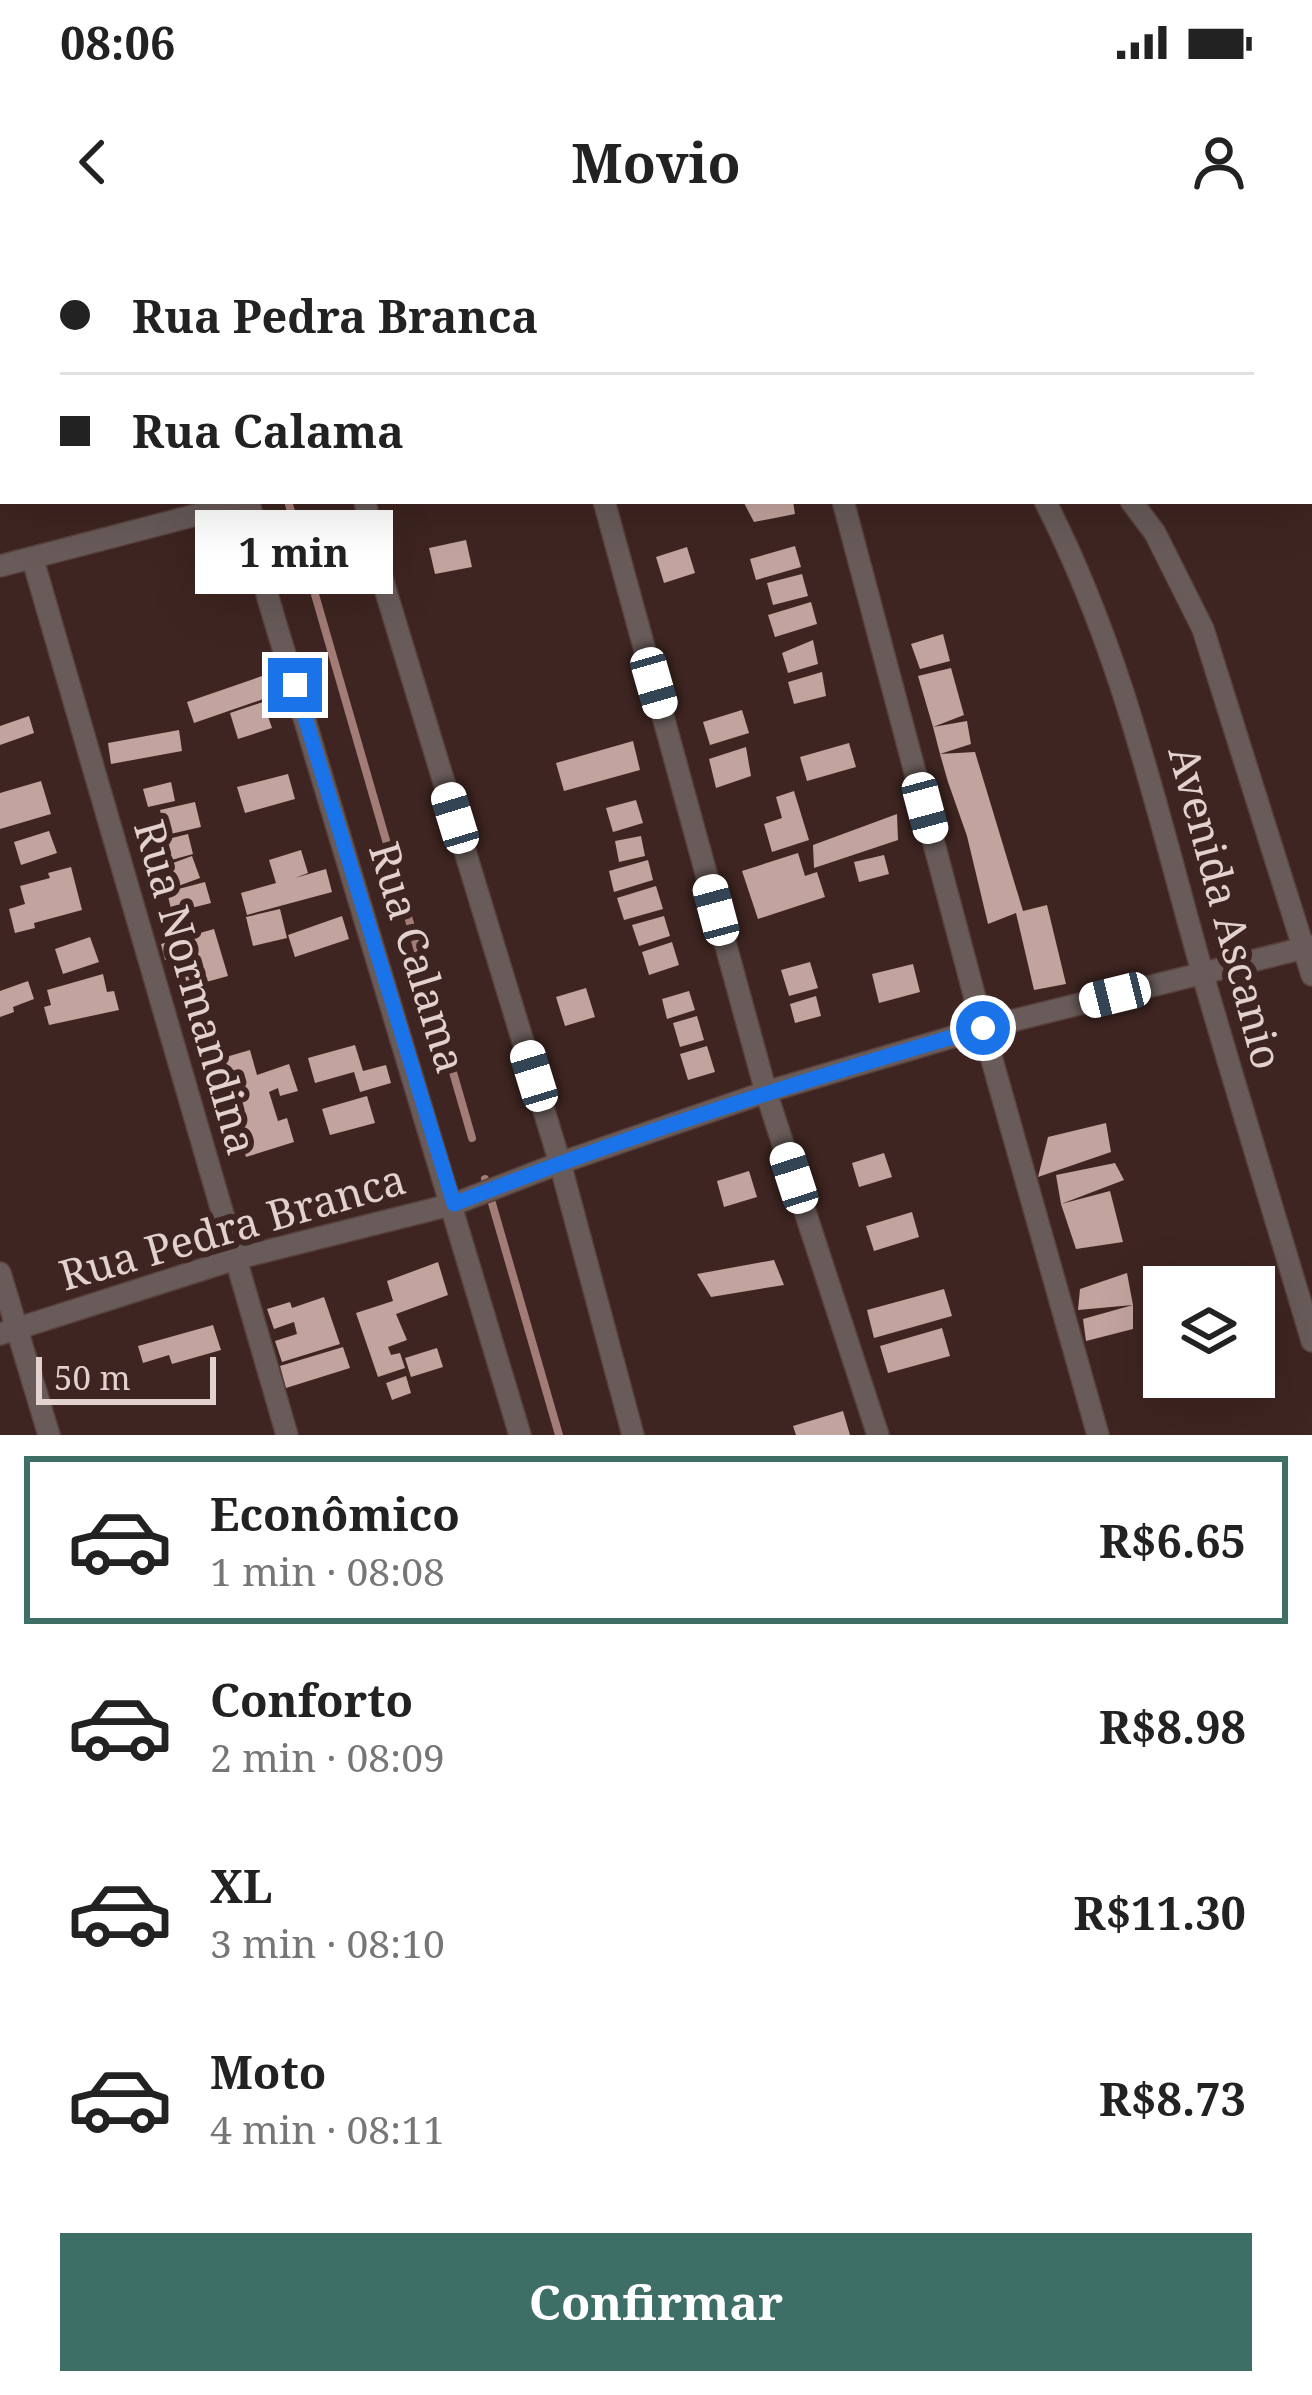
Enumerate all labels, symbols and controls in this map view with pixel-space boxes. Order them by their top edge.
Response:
text: 08:06 [60,12,175,73]
text: Movio [571,125,741,199]
icon: back [60,129,126,195]
icon: person [1186,129,1252,195]
text: Rua Pedra Branca [132,285,538,346]
text: Rua Calama [132,400,404,461]
callout: 1 min [196,511,394,595]
text: 1 min [239,525,349,578]
car [627,643,681,723]
route end [268,658,322,712]
street label: Avenida Ascanio [1156,739,1298,1075]
car [898,769,952,847]
car [427,778,483,858]
street label: Rua Normandina [122,813,272,1161]
street label: Rua Calama [357,835,481,1079]
car [689,871,743,949]
car [1076,969,1154,1021]
route start [956,1001,1010,1055]
car [506,1036,562,1116]
car [766,1138,822,1218]
street label: Rua Pedra Branca [52,1149,412,1303]
map controls [1143,1266,1275,1398]
button: layers [1143,1266,1275,1398]
scale bar [36,1351,216,1404]
text: 50 m [54,1355,131,1400]
text: Econômico [210,1483,460,1544]
icon: car [66,1486,174,1594]
text: R$6.65 [1099,1510,1246,1571]
text: 1 min · 08:08 [210,1544,445,1597]
text: Conforto [210,1669,413,1730]
icon: car [66,1672,174,1780]
text: R$8.98 [1099,1696,1246,1757]
text: 2 min · 08:09 [210,1730,445,1783]
text: XL [210,1855,272,1916]
icon: car [66,1858,174,1966]
text: R$11.30 [1074,1882,1246,1943]
text: 3 min · 08:10 [210,1916,445,1969]
text: Moto [210,2041,326,2102]
icon: car [66,2044,174,2152]
text: R$8.73 [1099,2068,1246,2129]
text: 4 min · 08:11 [210,2102,445,2155]
button: Confirmar [60,2233,1252,2371]

